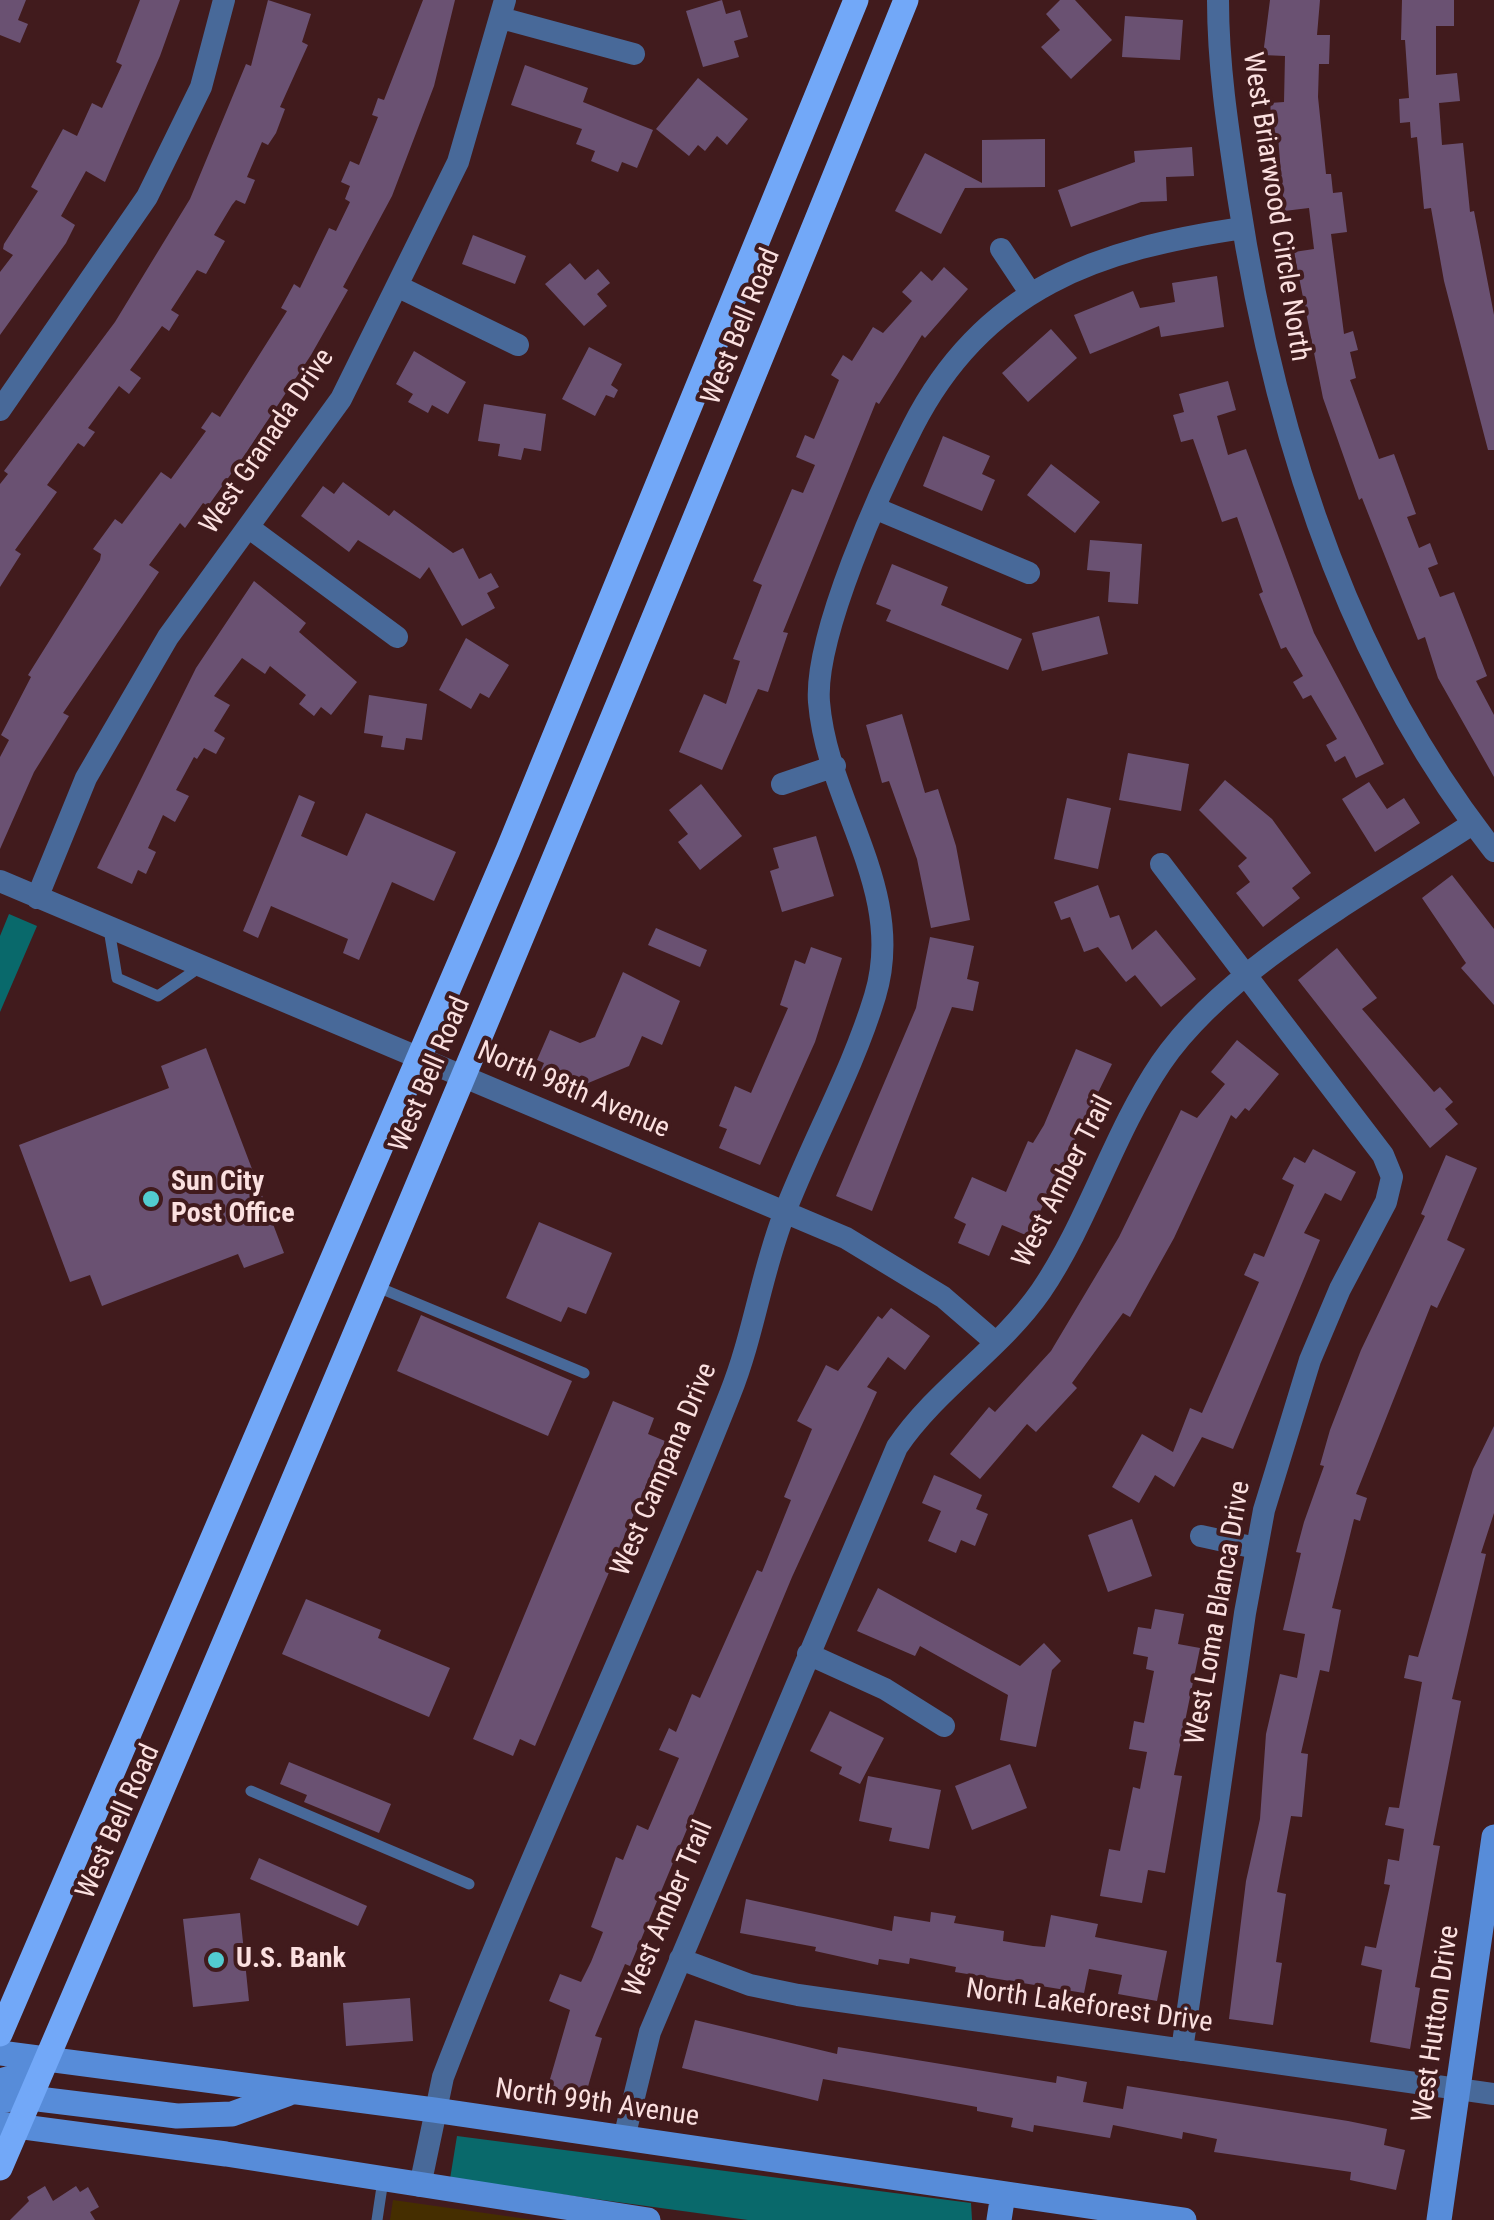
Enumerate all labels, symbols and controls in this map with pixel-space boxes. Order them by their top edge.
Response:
street label: West Briarwood Circle North [1234,50,1316,364]
street label: West Bell Road [695,244,789,410]
street label: West Granada Drive [194,343,342,541]
street label: West Bell Road [383,992,479,1158]
street label: North 98th Avenue [472,1035,674,1147]
street label: West Amber Trail [1006,1090,1122,1274]
place label: Sun City Post Office [171,1166,295,1232]
marker: Sun City Post Office [140,1188,162,1210]
street label: West Campana Drive [605,1358,725,1582]
street label: West Loma Blanca Drive [1179,1479,1259,1747]
street label: West Bell Road [70,1740,168,1904]
street label: West Amber Trail [617,1816,721,2002]
street label: West Hutton Drive [1407,1923,1467,2125]
place label: U.S. Bank [236,1943,346,1977]
marker: U.S. Bank [205,1949,227,1971]
street label: North Lakeforest Drive [964,1973,1214,2041]
street label: North 99th Avenue [493,2073,701,2135]

